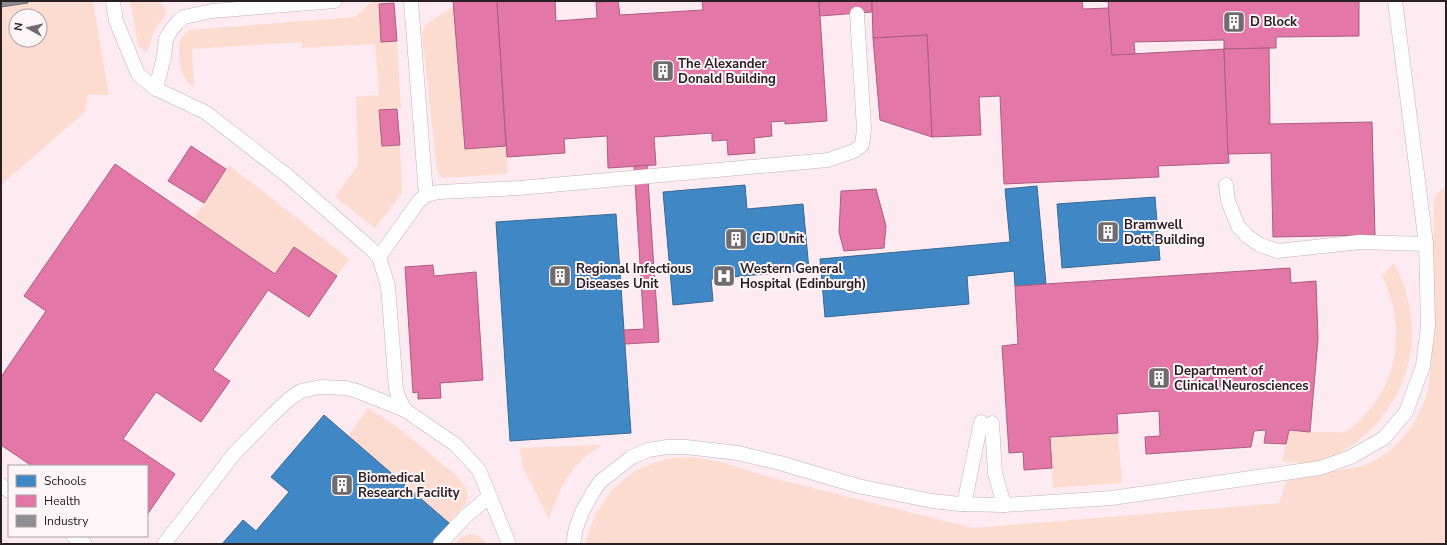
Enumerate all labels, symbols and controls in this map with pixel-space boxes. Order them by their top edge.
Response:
north arrow [8,8,48,48]
building icon: D Block [1221,9,1247,35]
place label: D Block [1250,13,1298,31]
text: N [11,22,27,32]
place label: The Alexander Donald Building [678,55,776,88]
building icon: The Alexander Donald Building [650,58,676,84]
place label: Bramwell Dott Building [1124,216,1205,249]
building icon: Bramwell Dott Building [1095,219,1121,245]
building icon: CJD Unit [723,226,749,252]
place label: CJD Unit [752,230,805,248]
place label: Regional Infectious Diseases Unit [576,260,692,293]
place label: Western General Hospital (Edinburgh) [740,260,866,293]
building icon: Regional Infectious Diseases Unit [547,263,573,289]
hospital icon: Western General Hospital (Edinburgh) [711,263,737,289]
place label: Department of Clinical Neurosciences [1174,362,1309,395]
building icon: Department of Clinical Neurosciences [1146,365,1172,391]
legend [8,465,148,537]
place label: Biomedical Research Facility [358,469,460,502]
building icon: Biomedical Research Facility [329,472,355,498]
text: Schools [44,473,87,489]
text: Health [44,493,80,509]
text: Industry [44,513,89,529]

